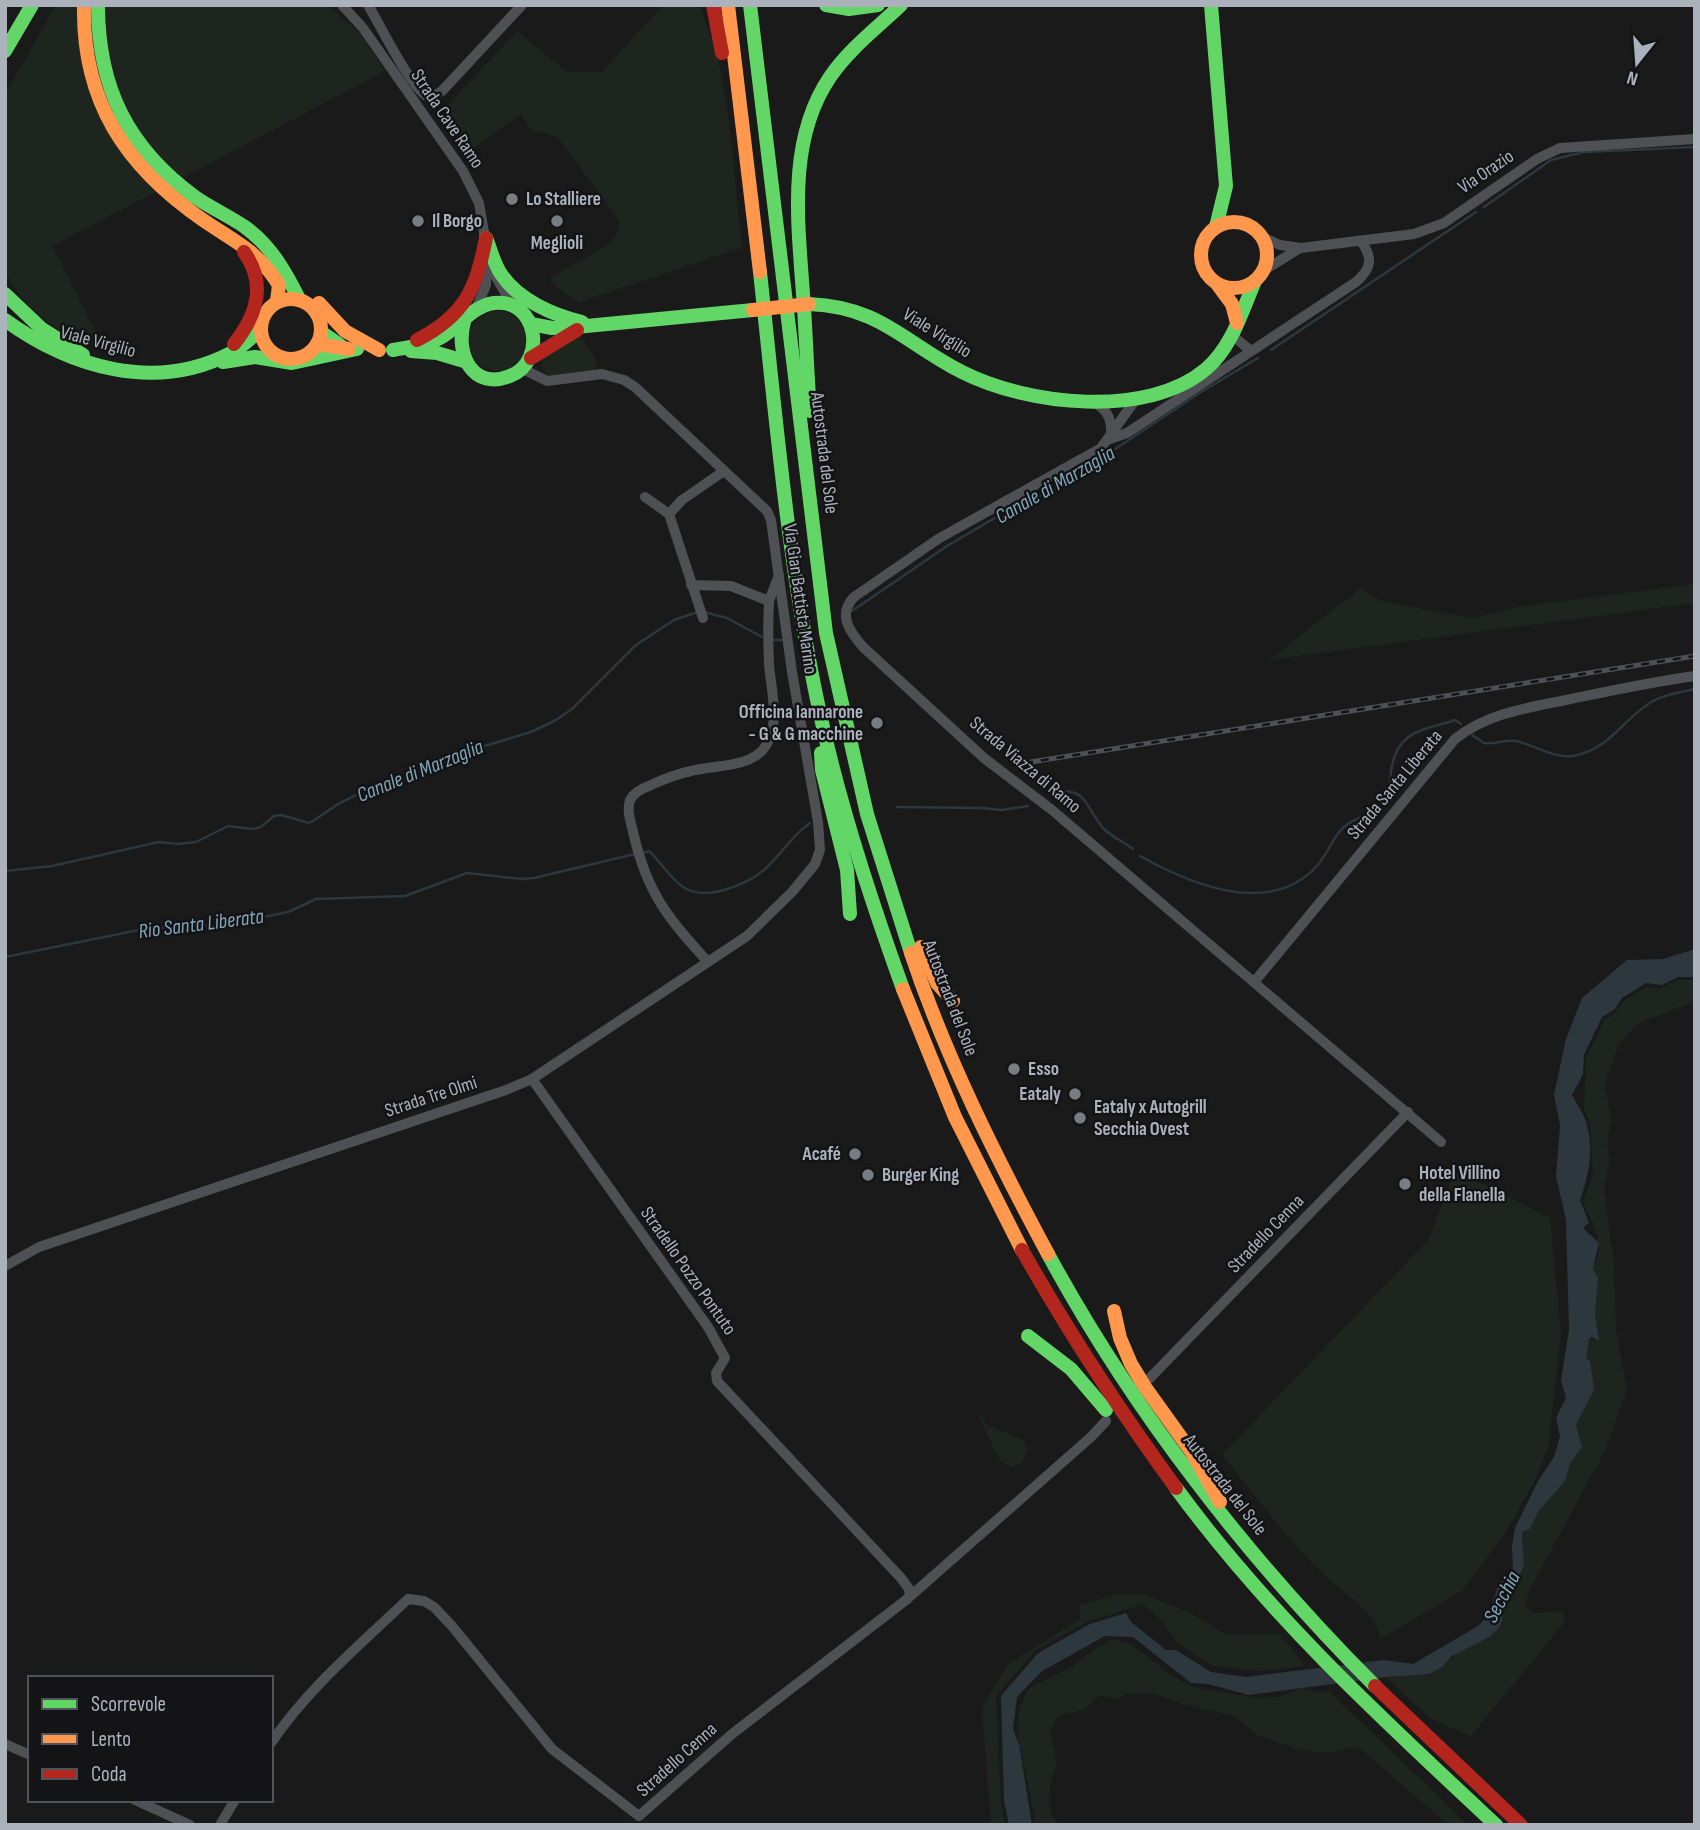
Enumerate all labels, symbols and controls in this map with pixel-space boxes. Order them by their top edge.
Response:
north arrow [1602,28,1672,98]
street label: Strada Cave Ramo [405,65,489,173]
text: N [1624,65,1641,90]
street label: Via Orazio [1454,145,1518,199]
place label: Lo Stalliere [526,188,601,211]
marker: Lo Stalliere [504,191,520,207]
place label: Il Borgo [432,210,482,233]
marker: Il Borgo [410,213,426,229]
marker: Meglioli [549,213,565,229]
place label: Meglioli [531,232,583,255]
street label: Viale Virgilio [898,303,976,363]
street label: Viale Virgilio [58,321,138,363]
street label: Autostrada del Sole [805,390,843,515]
water label: Canale di Marzaglia [991,440,1120,529]
street label: Via Gian Battista Marino [778,522,822,676]
place label: Officina Iannarone - G & G macchine [739,701,863,746]
street label: Strada Viazza di Ramo [965,712,1085,818]
marker: Officina Iannarone - G & G macchine [869,715,885,731]
street label: Strada Santa Liberata [1342,726,1448,844]
water label: Canale di Marzaglia [353,734,487,808]
water label: Rio Santa Liberata [137,904,266,944]
street label: Autostrada del Sole [917,936,983,1059]
place label: Esso [1028,1058,1059,1081]
marker: Esso [1006,1061,1022,1077]
street label: Strada Tre Olmi [382,1071,480,1123]
place label: Eataly [1019,1083,1061,1106]
marker: Eataly [1067,1086,1083,1102]
place label: Eataly x Autogrill Secchia Ovest [1094,1096,1207,1141]
marker: Eataly x Autogrill Secchia Ovest [1072,1110,1088,1126]
place label: Acafé [801,1143,841,1166]
marker: Acafé [847,1146,863,1162]
place label: Hotel Villino della Flanella [1419,1162,1505,1207]
place label: Burger King [882,1164,959,1187]
marker: Burger King [860,1167,876,1183]
marker: Hotel Villino della Flanella [1397,1176,1413,1192]
street label: Stradello Cenna [1223,1190,1309,1278]
street label: Stradello Pozzo Pontuto [635,1202,741,1340]
street label: Autostrada del Sole [1178,1429,1272,1540]
water label: Secchia [1478,1567,1526,1627]
legend [28,1676,273,1802]
text: Scorrevole [91,1692,166,1717]
street label: Stradello Cenna [632,1718,722,1802]
text: Lento [91,1727,131,1752]
text: Coda [91,1762,127,1787]

